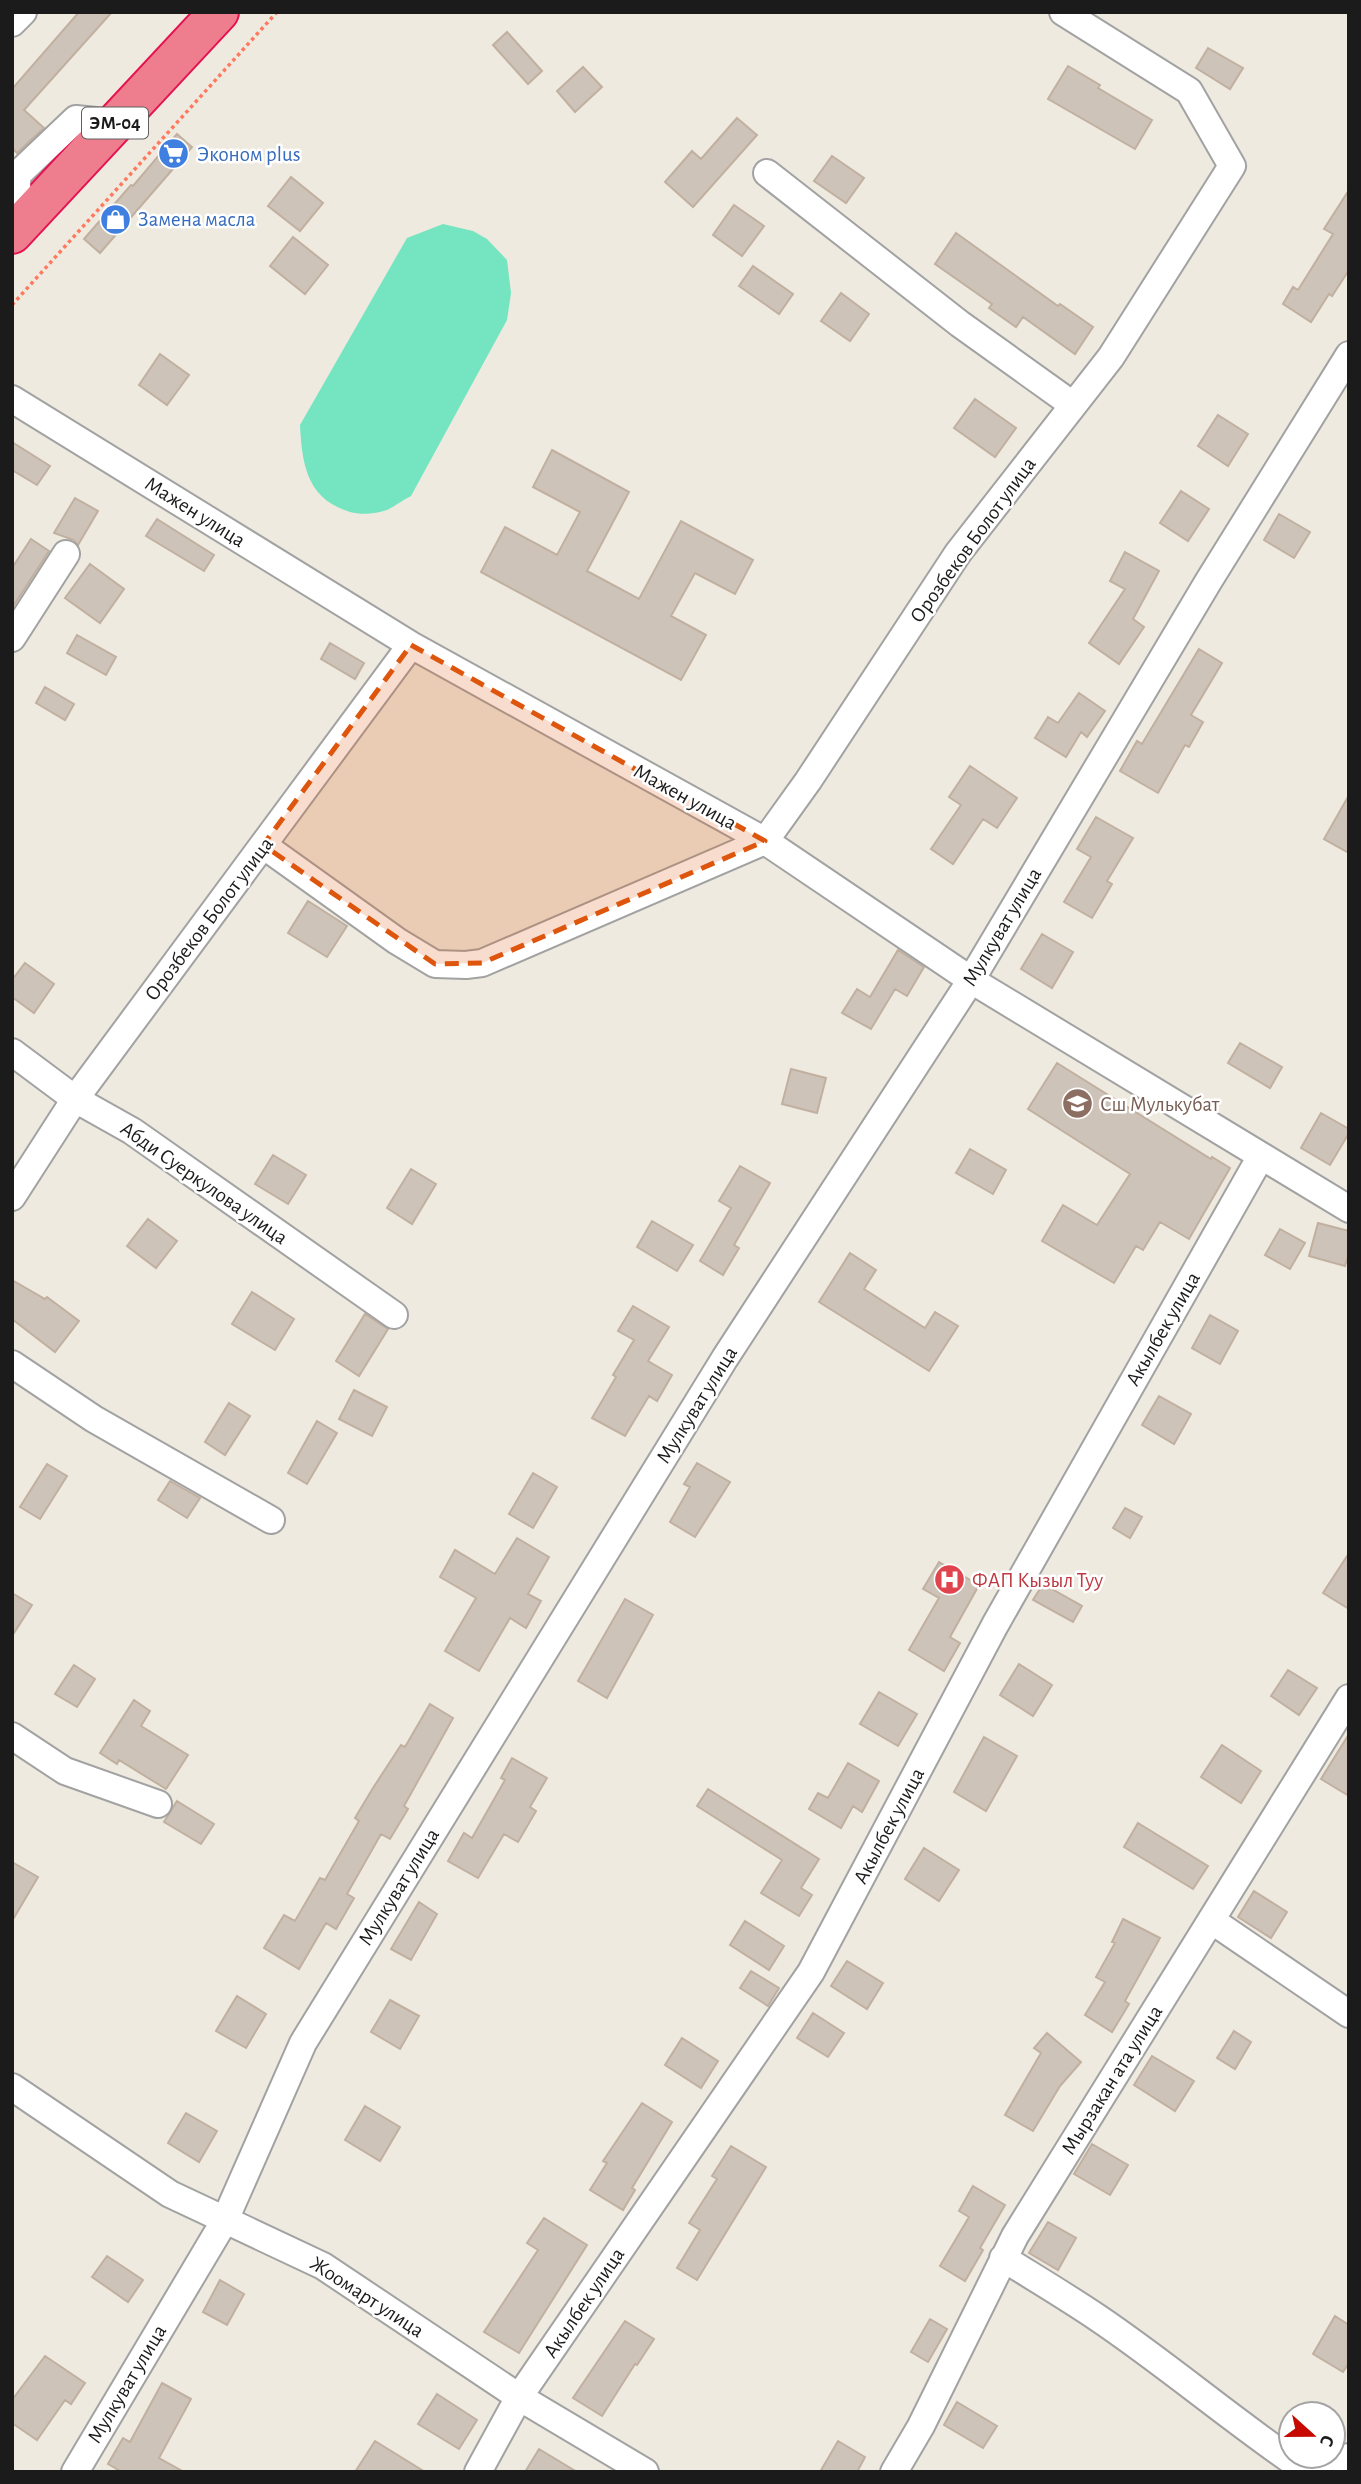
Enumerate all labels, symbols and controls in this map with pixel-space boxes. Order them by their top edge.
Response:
road number: ЭМ-04 [82,108,148,139]
supermarket icon: Эконом plus [157,137,191,171]
place label: Эконом plus [197,144,300,165]
shop icon: Замена масла [98,202,132,236]
place label: Замена масла [138,209,256,230]
street label: Орозбеков Болот улица [906,453,1040,627]
street label: Мажен улица [141,473,249,551]
street label: Мажен улица [630,760,740,834]
street label: Орозбеков Болот улица [141,833,277,1005]
street label: Мулкуват улица [959,864,1046,990]
school or university icon: Сш Мулькубат [1060,1087,1094,1121]
place label: Сш Мулькубат [1100,1094,1220,1115]
street label: Абди Суеркулова улица [117,1117,292,1249]
street label: Акылбек улица [1122,1268,1204,1390]
street label: Мулкуват улица [653,1342,742,1467]
hospital icon: ФАП Кызыл Туу [932,1563,966,1597]
place label: ФАП Кызыл Туу [972,1570,1103,1591]
street label: Акылбек улица [850,1764,928,1887]
street label: Мулкуват улица [355,1824,444,1949]
street label: Мырзакан ата улица [1058,2001,1167,2158]
street label: Акылбек улица [540,2244,629,2362]
street label: Жоомарт улица [306,2253,428,2342]
street label: Мулкуват улица [84,2321,171,2447]
north arrow [1277,2400,1347,2470]
text: С [1316,2432,1337,2449]

